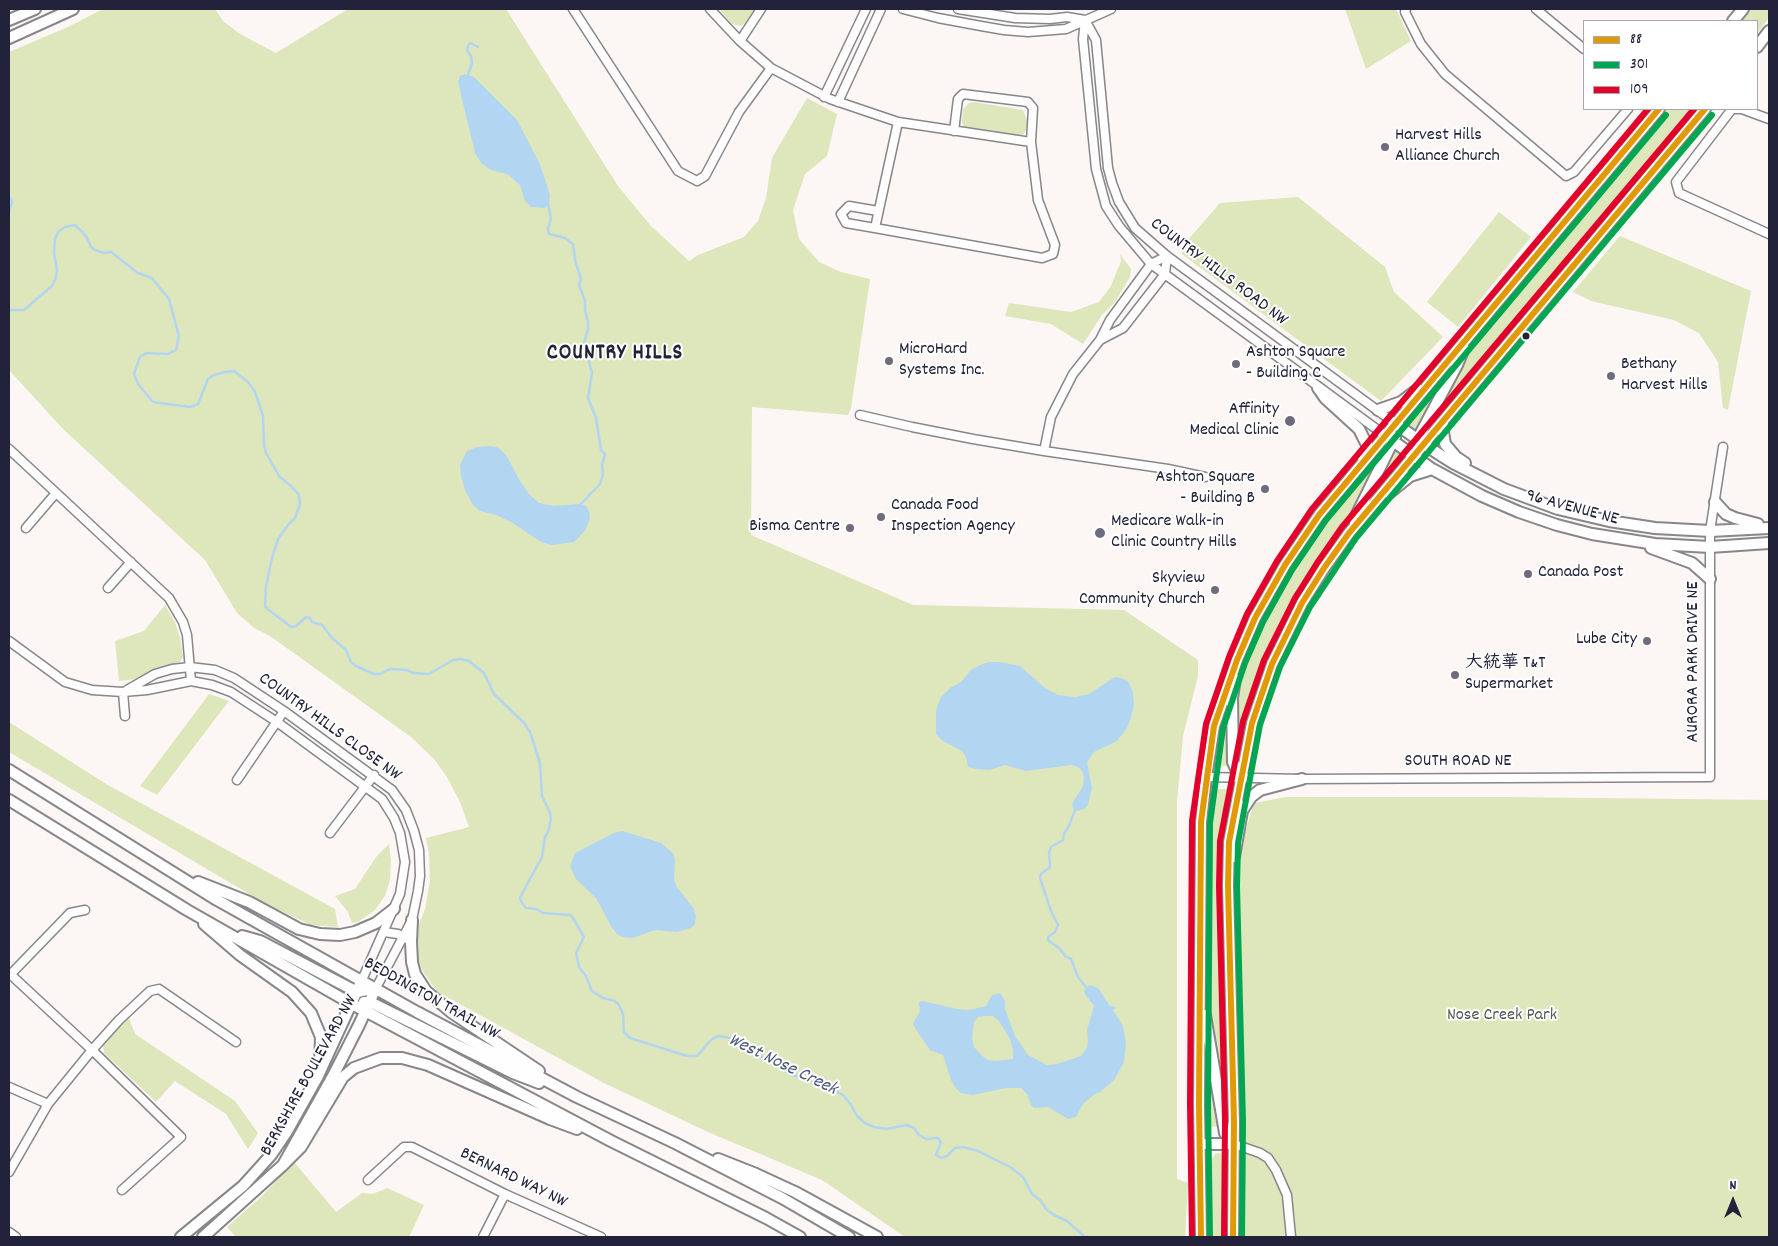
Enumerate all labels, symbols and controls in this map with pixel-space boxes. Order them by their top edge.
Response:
legend [1583,20,1758,110]
text: 88 [1630,29,1642,51]
text: 301 [1630,54,1648,76]
text: 109 [1630,79,1648,101]
place label: Harvest Hills Alliance Church [1395,126,1500,168]
marker: Harvest Hills Alliance Church [1379,141,1391,153]
street label: COUNTRY HILLS ROAD NW [1145,214,1291,332]
unlabelled marker [1521,331,1531,341]
place label: MicroHard Systems Inc. [899,340,985,382]
district label: COUNTRY HILLS [545,342,685,368]
place label: Ashton Square - Building C [1246,343,1345,386]
marker: MicroHard Systems Inc. [883,355,895,367]
place label: Bethany Harvest Hills [1621,355,1708,398]
marker: Ashton Square - Building C [1230,358,1242,370]
marker: Bethany Harvest Hills [1605,370,1617,382]
place label: Affinity Medical Clinic [1189,400,1279,442]
marker: Affinity Medical Clinic [1283,414,1297,428]
place label: Ashton Square - Building B [1156,468,1255,510]
marker: Ashton Square - Building B [1259,483,1271,495]
street label: 96 AVENUE NE [1523,486,1621,532]
place label: Canada Food Inspection Agency [891,496,1015,538]
marker: Canada Food Inspection Agency [875,511,887,523]
place label: Medicare Walk-in Clinic Country Hills [1111,512,1237,554]
place label: Bisma Centre [749,517,840,539]
marker: Bisma Centre [844,522,856,534]
marker: Medicare Walk-in Clinic Country Hills [1093,526,1107,540]
place label: Canada Post [1538,563,1623,585]
marker: Canada Post [1522,568,1534,580]
place label: Skyview Community Church [1079,569,1205,612]
street label: AURORA PARK DRIVE NE [1684,581,1706,743]
marker: Skyview Community Church [1209,584,1221,596]
place label: Lube City [1576,630,1637,652]
marker: Lube City [1641,635,1653,647]
place label: 大統華 T&T Supermarket [1465,654,1553,696]
street label: COUNTRY HILLS CLOSE NW [253,669,405,787]
marker: 大統華 T&T Supermarket [1449,669,1461,681]
street label: SOUTH ROAD NE [1405,752,1511,774]
street label: BEDDINGTON TRAIL NW [360,954,502,1046]
street label: BERKSHIRE BOULEVARD NW [257,992,363,1160]
park label: Nose Creek Park [1447,1006,1557,1028]
water label: West Nose Creek [724,1030,840,1102]
street label: BERNARD WAY NW [456,1144,570,1214]
north arrow [1708,1176,1758,1226]
text: N [1730,1176,1736,1196]

